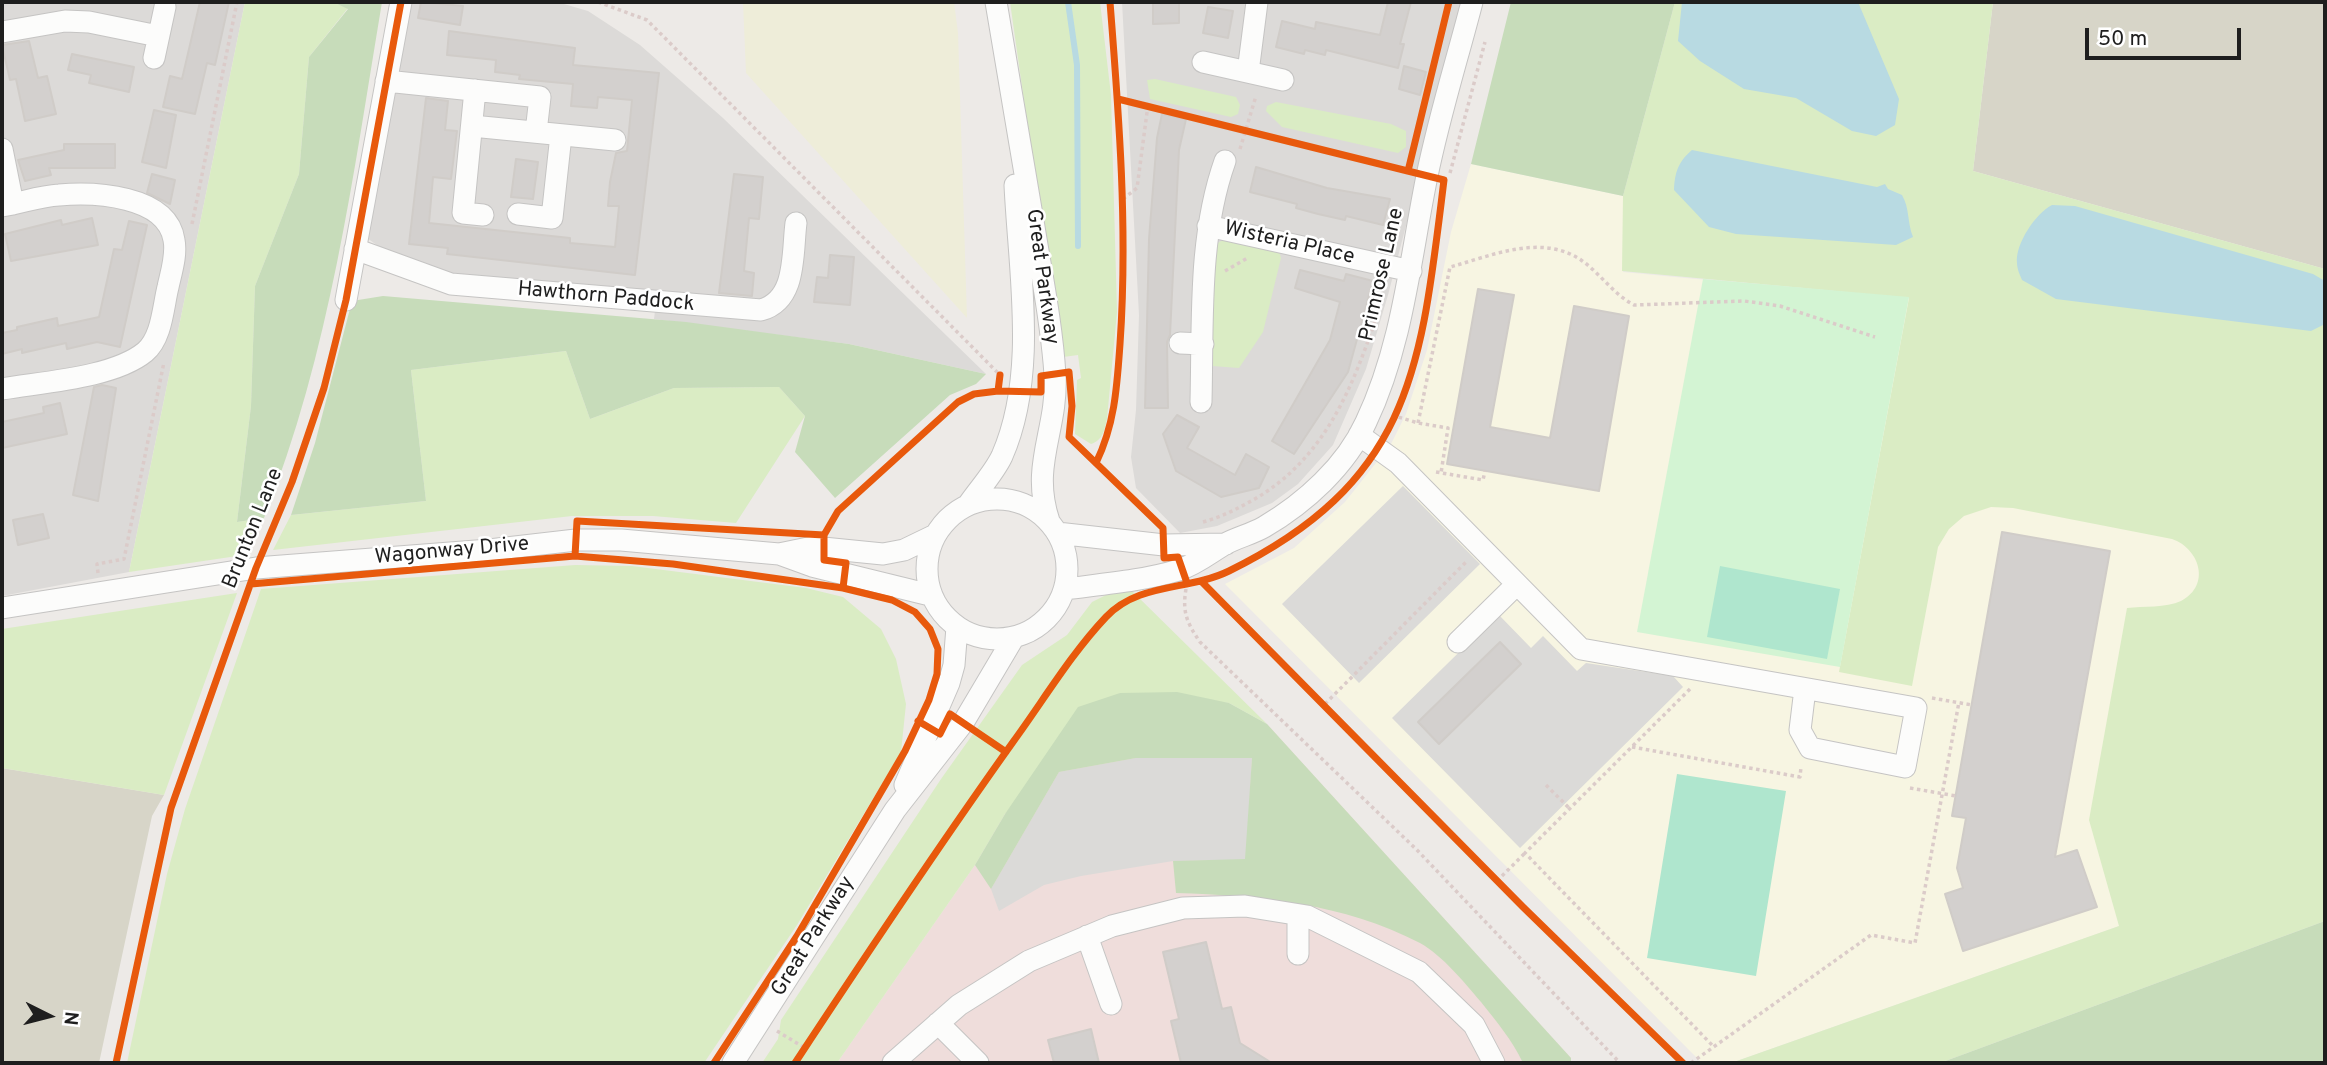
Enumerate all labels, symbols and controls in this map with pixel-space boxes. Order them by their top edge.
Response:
scale bar [2089,14,2245,58]
text: 50 m [2098,26,2147,53]
street label: Primrose Lane [1355,206,1411,344]
street label: Great Parkway [1019,207,1063,347]
street label: Wisteria Place [1221,217,1357,271]
street label: Hawthorn Paddock [516,278,696,318]
street label: Brunton Lane [218,465,290,593]
street label: Wagonway Drive [374,533,530,571]
street label: Great Parkway [767,872,861,1002]
north arrow [14,981,84,1051]
text: N [57,1010,83,1026]

